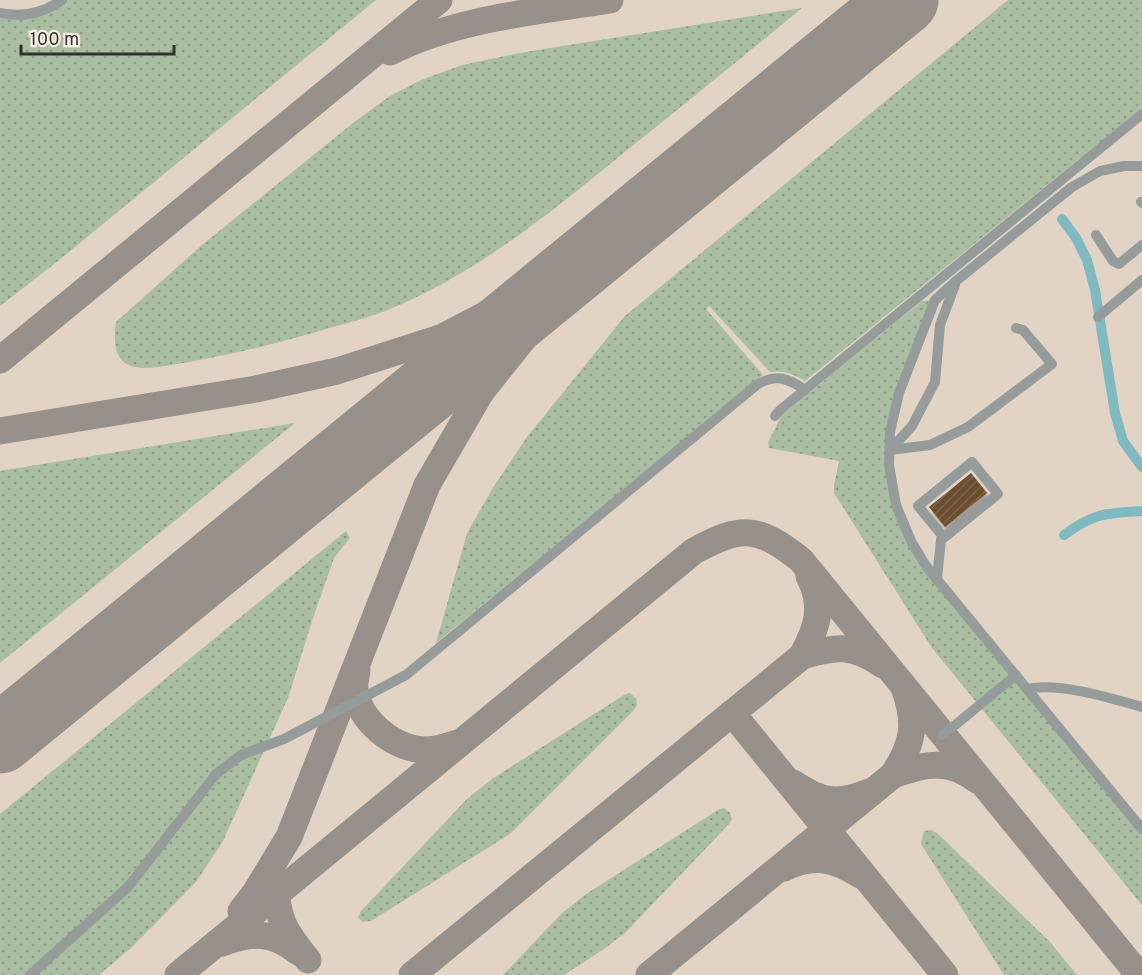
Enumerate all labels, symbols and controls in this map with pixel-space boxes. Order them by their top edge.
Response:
scale bar [21,18,174,56]
text: 100 m [30,29,79,52]

